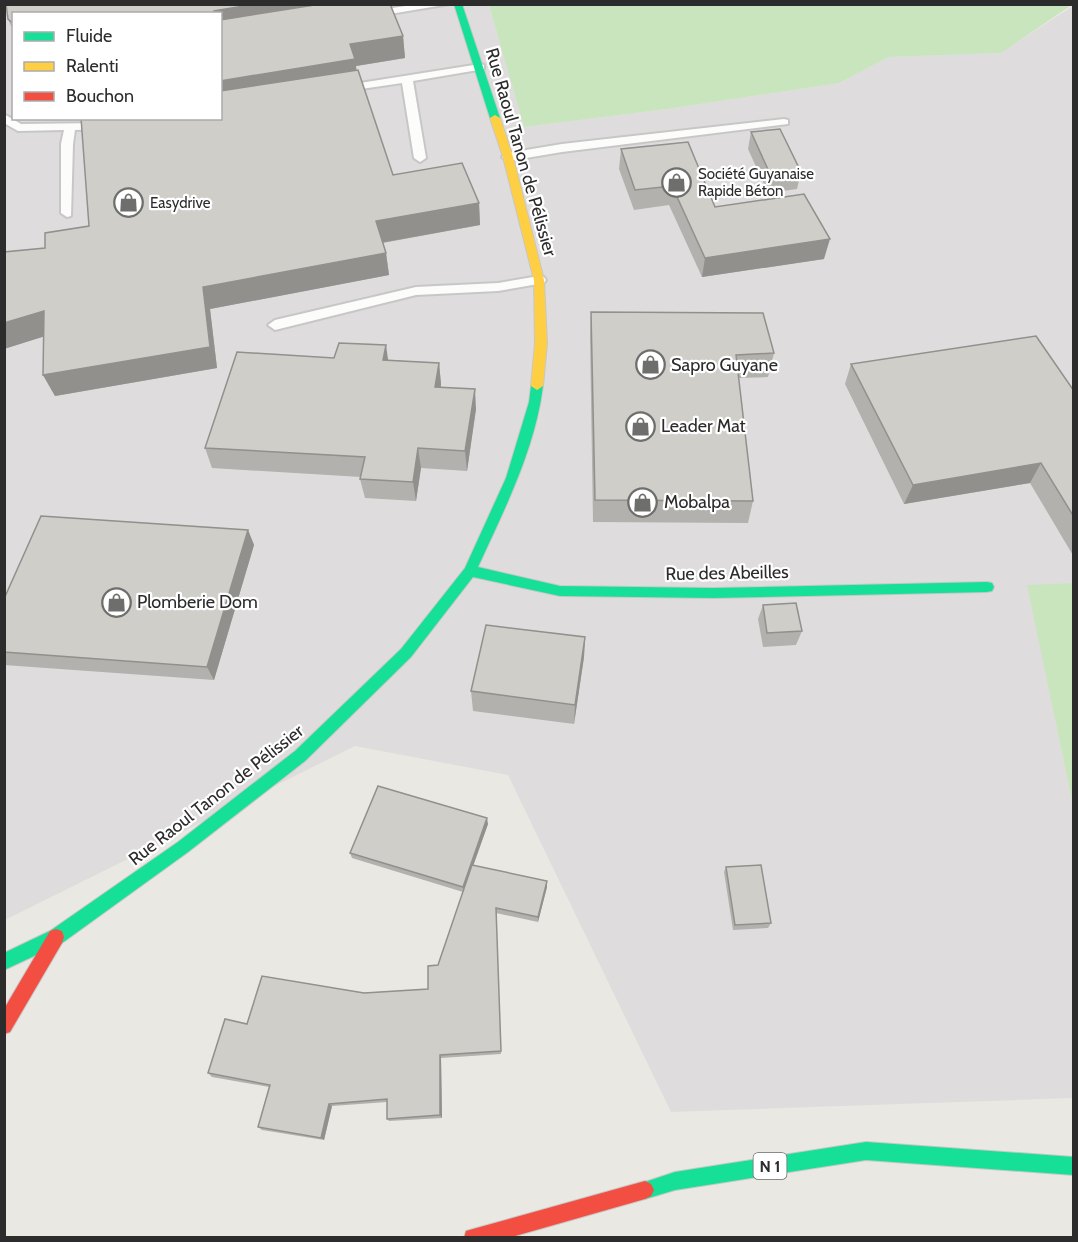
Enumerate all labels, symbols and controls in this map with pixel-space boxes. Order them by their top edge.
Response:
legend [12,12,222,120]
text: Fluide [66,25,112,47]
street label: Rue Raoul Tanon de Pélissier [481,45,561,259]
text: Ralenti [66,55,119,77]
text: Bouchon [66,85,134,107]
place label: Société Guyanaise Rapide Béton [698,165,814,200]
shop icon: Société Guyanaise Rapide Béton [661,167,693,199]
shop icon: Easydrive [113,187,145,219]
place label: Easydrive [150,194,211,212]
shop icon: Sapro Guyane [634,349,666,381]
place label: Sapro Guyane [671,354,778,376]
shop icon: Leader Mat [624,410,656,442]
place label: Leader Mat [661,415,746,437]
shop icon: Mobalpa [627,486,659,518]
place label: Mobalpa [664,491,730,513]
street label: Rue des Abeilles [665,561,789,585]
shop icon: Plomberie Dom [100,586,132,618]
place label: Plomberie Dom [137,591,258,613]
street label: Rue Raoul Tanon de Pélissier [124,720,308,870]
road number: N 1 [754,1153,786,1179]

